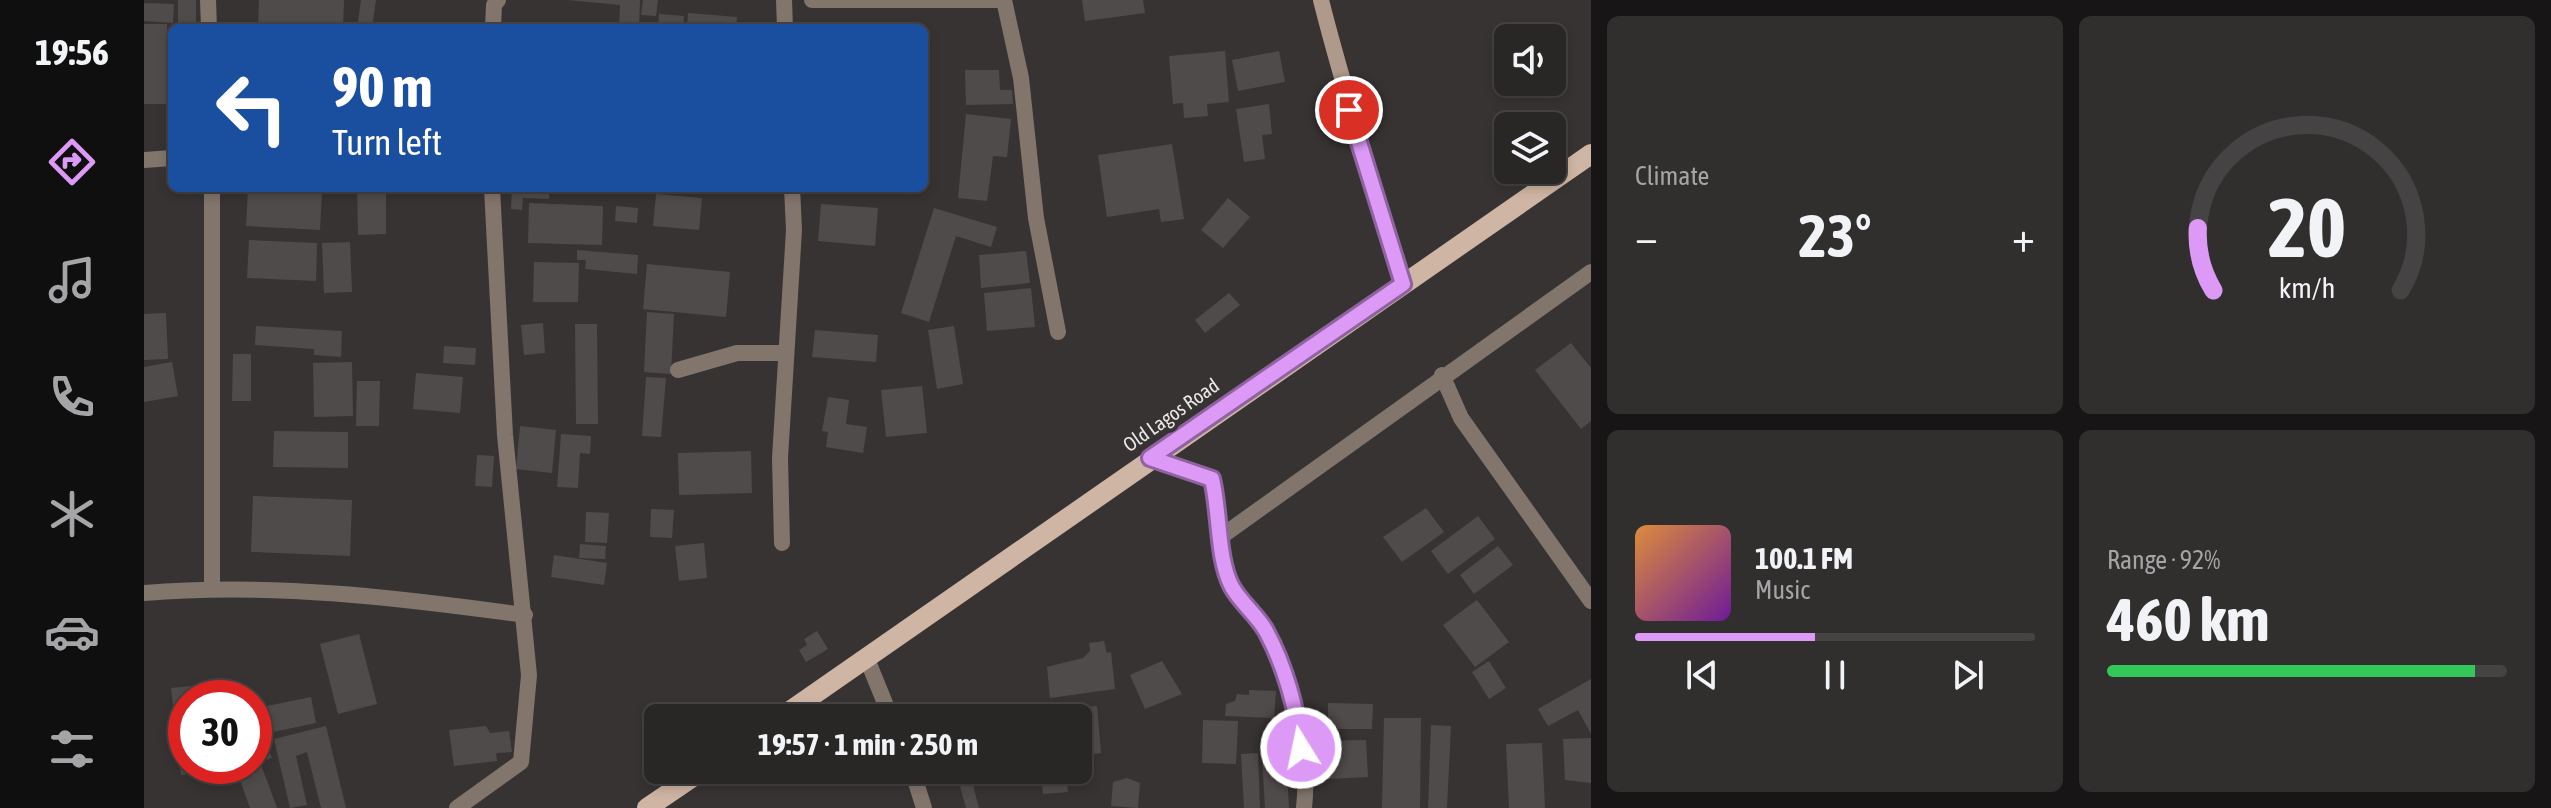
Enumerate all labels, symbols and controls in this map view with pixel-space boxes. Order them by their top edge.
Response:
map controls [1494,24,1566,184]
button: sound [1494,24,1566,96]
text: 19:56 [35,31,109,73]
text: 90 m [332,55,433,119]
icon: left [200,56,304,160]
pin [1315,76,1383,144]
icon: arrive [1327,88,1371,132]
button: layers [1494,112,1566,184]
text: Turn left [332,121,442,163]
icon: directions [44,134,100,190]
text: Climate [1635,161,1709,191]
text: 20 [2268,179,2346,275]
text: 23° [1799,201,1871,270]
text: − [1635,211,1658,261]
text: + [2012,211,2035,261]
icon: music [44,252,100,308]
text: km/h [2279,271,2335,304]
icon: phone [44,369,100,425]
street label: Old Lagos Road [1118,373,1223,456]
icon: climate [44,486,100,542]
text: 100.1 FM [1755,541,1853,575]
text: Range · 92% [2107,545,2220,575]
text: Music [1755,575,1810,605]
text: 460 km [2107,585,2269,654]
icon: car [44,604,100,660]
icon: previous [1680,653,1724,697]
icon: pause [1813,653,1857,697]
icon: next [1946,653,1990,697]
speed limit sign: 30 [168,680,272,784]
position arrow [1259,706,1343,790]
icon: filters [44,721,100,777]
text: 19:57 · 1 min · 250 m [758,727,978,761]

